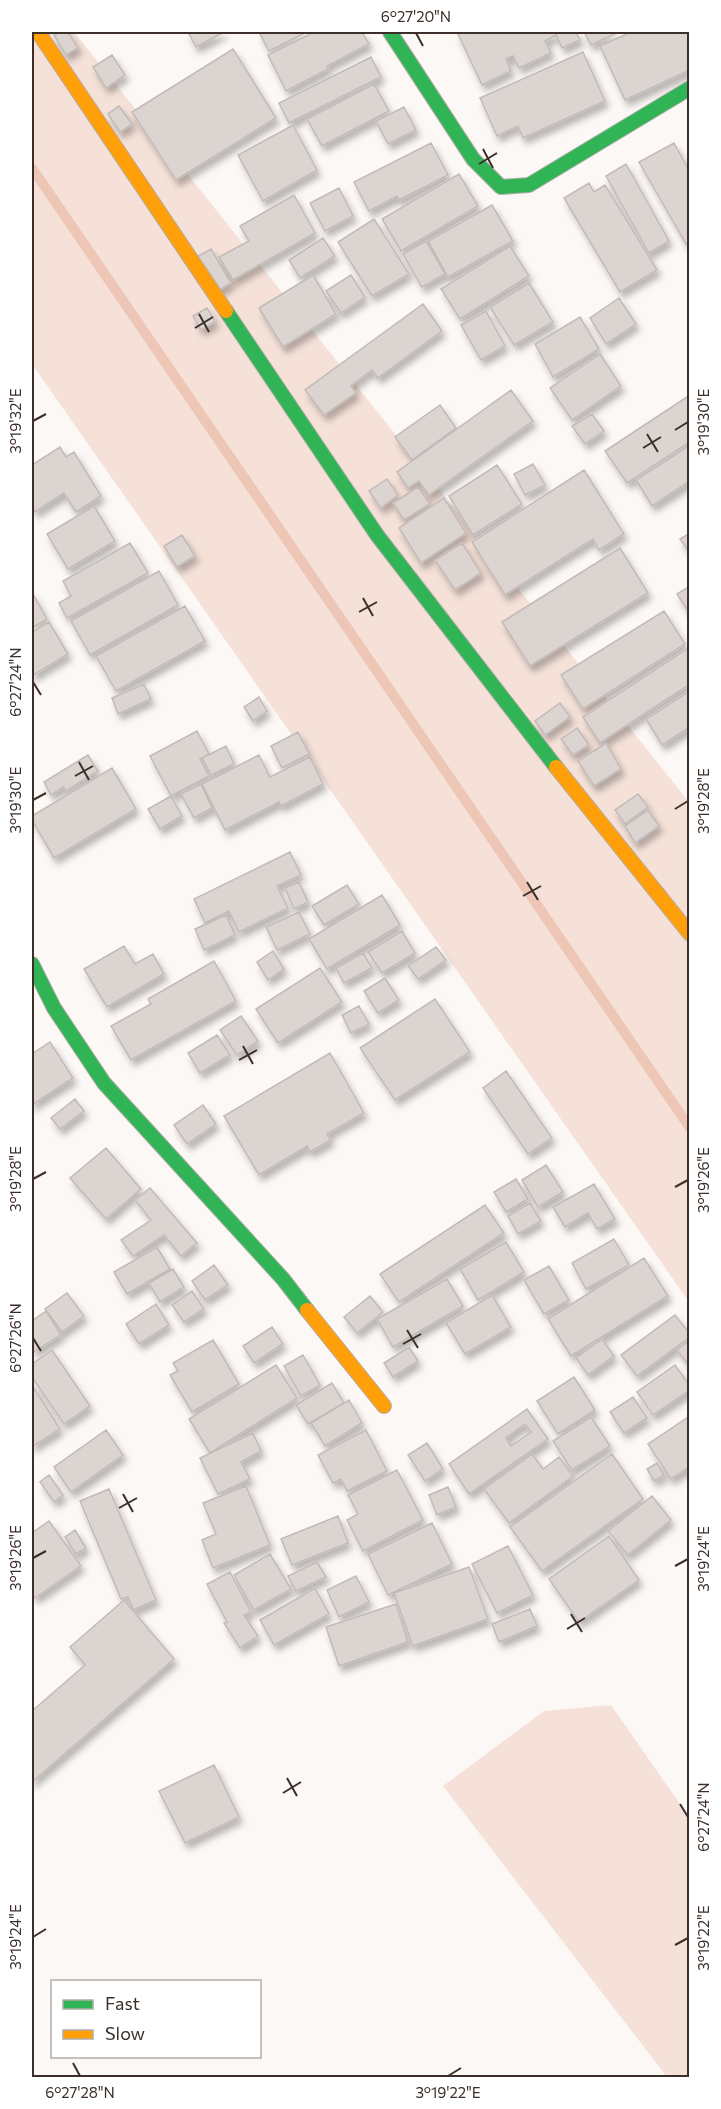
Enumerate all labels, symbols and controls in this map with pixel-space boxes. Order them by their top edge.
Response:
text: 6°27'20"N [381,7,451,25]
text: 3°19'32"E [6,388,24,454]
text: 3°19'30"E [694,388,712,455]
text: 6°27'24"N [6,647,24,717]
text: 3°19'30"E [6,766,24,833]
text: 3°19'28"E [694,768,712,834]
text: 3°19'28"E [6,1146,24,1212]
text: 3°19'26"E [694,1147,712,1213]
text: 6°27'26"N [6,1303,24,1373]
text: 3°19'26"E [6,1525,24,1591]
text: 3°19'24"E [694,1526,712,1592]
text: 6°27'24"N [694,1782,712,1852]
text: 3°19'24"E [6,1904,24,1970]
text: 3°19'22"E [694,1905,712,1971]
legend [51,1980,261,2058]
text: Fast [105,1992,140,2014]
text: Slow [105,2022,145,2044]
text: 6°27'28"N [45,2083,115,2101]
text: 3°19'22"E [415,2083,481,2101]

